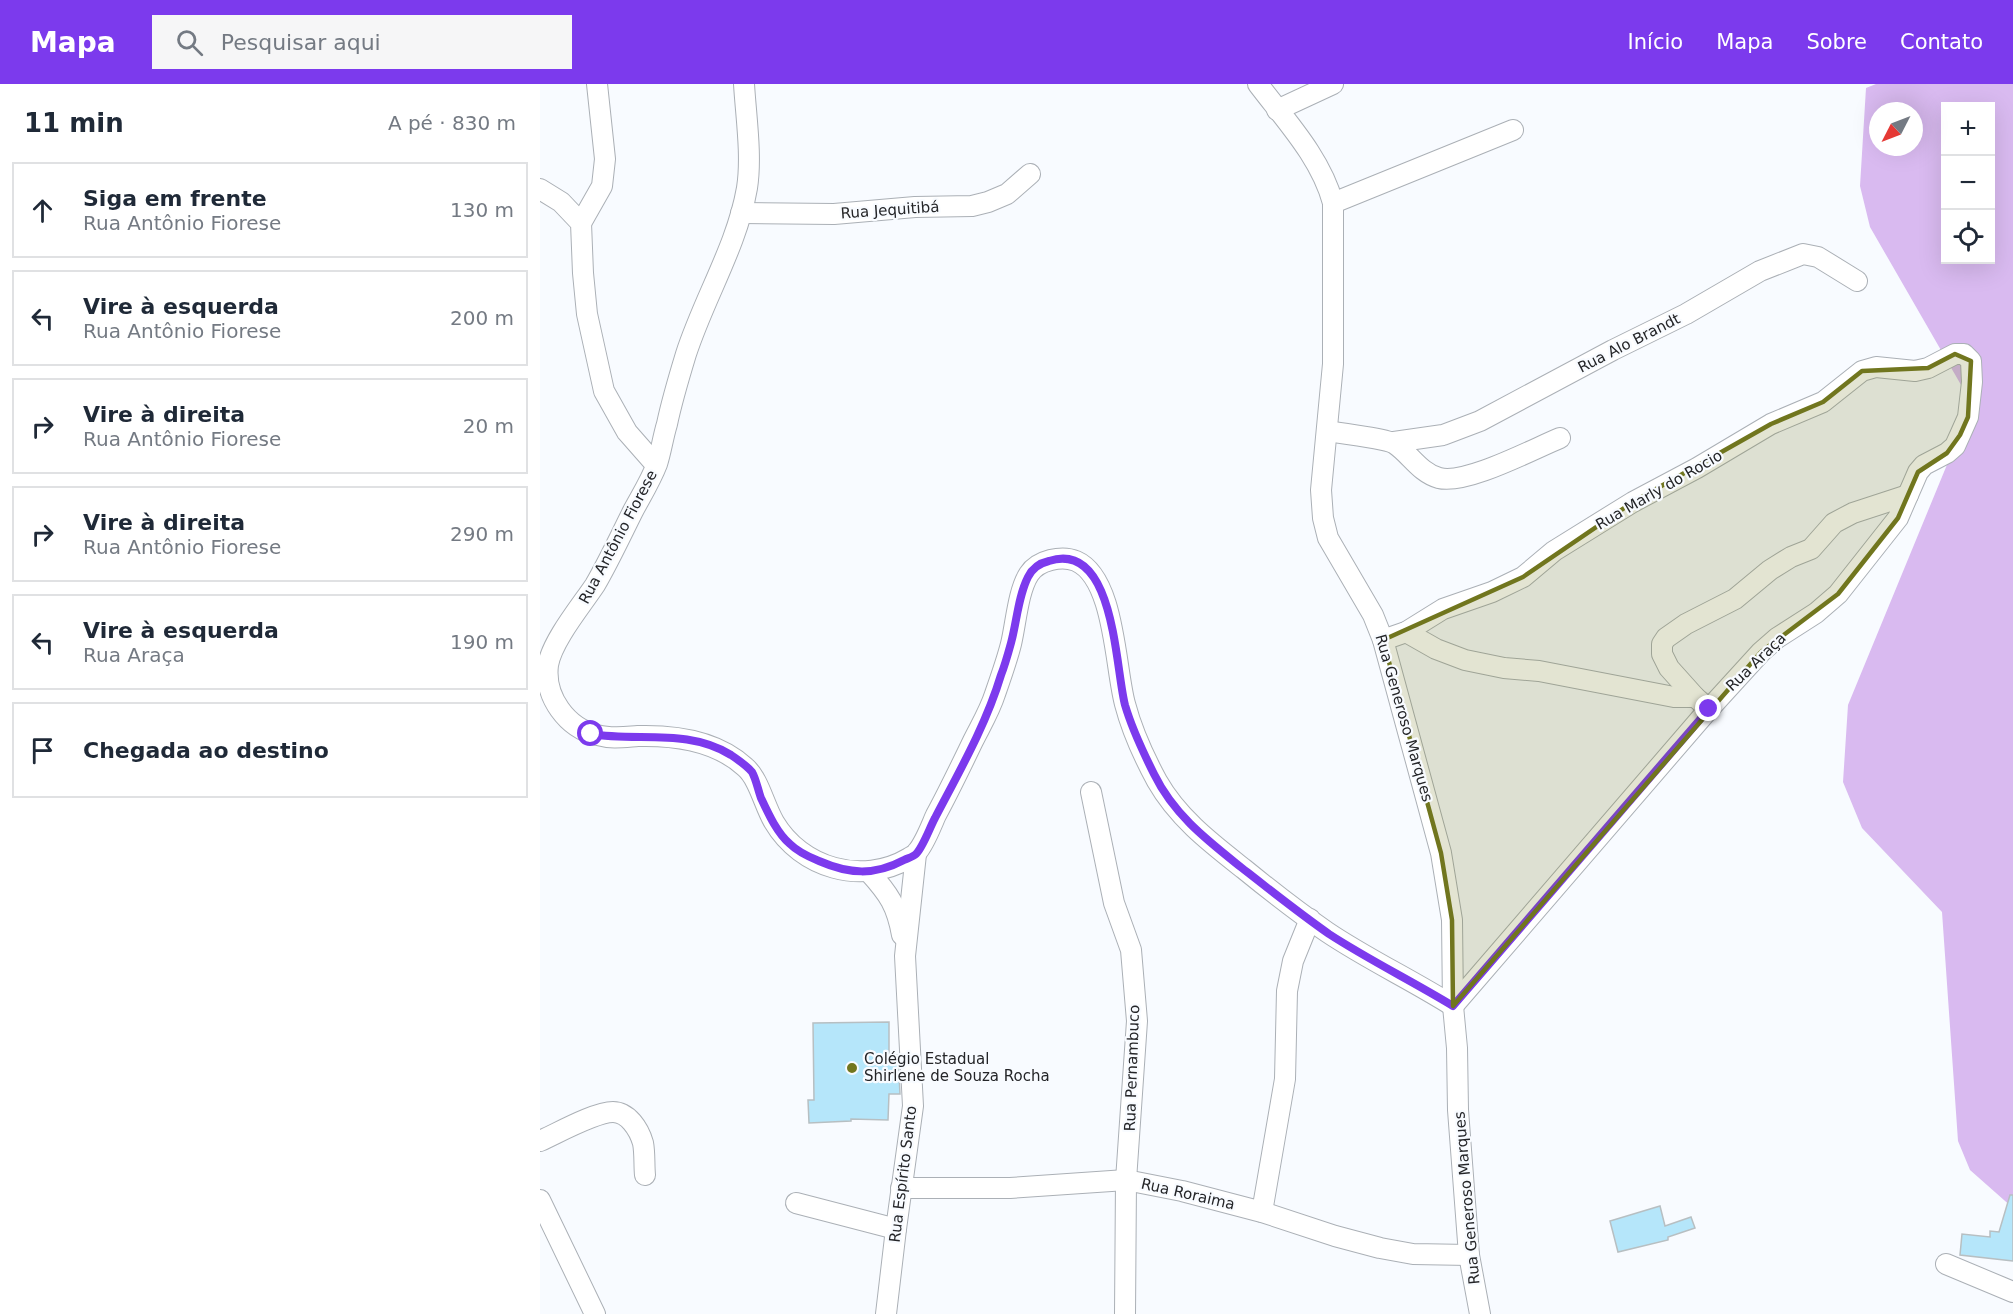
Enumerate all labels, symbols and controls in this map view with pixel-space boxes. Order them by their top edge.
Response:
search box [152,15,572,69]
text: Mapa [30,26,116,59]
icon: search [173,26,206,59]
text: Pesquisar aqui [221,30,381,55]
text: Início [1628,30,1683,54]
text: Mapa [1716,30,1773,54]
text: Sobre [1806,30,1867,54]
text: Contato [1900,30,1983,54]
north arrow [1869,102,1923,156]
map controls [1941,102,1995,264]
button: + [1941,102,1995,156]
text: 11 min [24,108,124,138]
text: A pé · 830 m [388,111,516,135]
button: − [1941,156,1995,210]
text: Siga em frente [83,186,267,211]
icon: ahead [26,194,59,227]
text: 130 m [450,198,514,222]
street label: Rua Jequitibá [840,198,940,222]
button: locate [1941,210,1995,264]
text: Rua Antônio Fiorese [83,211,281,235]
text: Vire à esquerda [83,294,279,319]
icon: left [26,302,59,335]
text: 200 m [450,306,514,330]
street label: Rua Alo Brandt [1575,309,1683,376]
text: Rua Antônio Fiorese [83,319,281,343]
text: Vire à direita [83,402,245,427]
icon: right [26,410,59,443]
text: 20 m [463,414,514,438]
text: Rua Antônio Fiorese [83,427,281,451]
street label: Rua Marly do Rocio [1592,446,1726,534]
street label: Rua Antônio Fiorese [575,467,661,607]
text: Vire à direita [83,510,245,535]
icon: right [26,518,59,551]
text: 290 m [450,522,514,546]
text: Rua Antônio Fiorese [83,535,281,559]
text: Vire à esquerda [83,618,279,643]
icon: left [26,626,59,659]
street label: Rua Araça [1722,629,1790,695]
text: 190 m [450,630,514,654]
street label: Rua Generoso Marques [1371,632,1437,804]
text: Rua Araça [83,643,185,667]
route end [1695,695,1721,721]
route start [577,720,603,746]
icon: arrive [26,734,59,767]
text: Chegada ao destino [83,738,329,763]
street label: Rua Pernambuco [1121,1004,1143,1132]
place label: Colégio Estadual Shirlene de Souza Rocha [864,1050,1050,1085]
marker: Colégio Estadual Shirlene de Souza Rocha [845,1061,859,1075]
street label: Rua Espírito Santo [886,1105,920,1243]
street label: Rua Generoso Marques [1450,1111,1484,1285]
street label: Rua Roraima [1139,1174,1237,1214]

